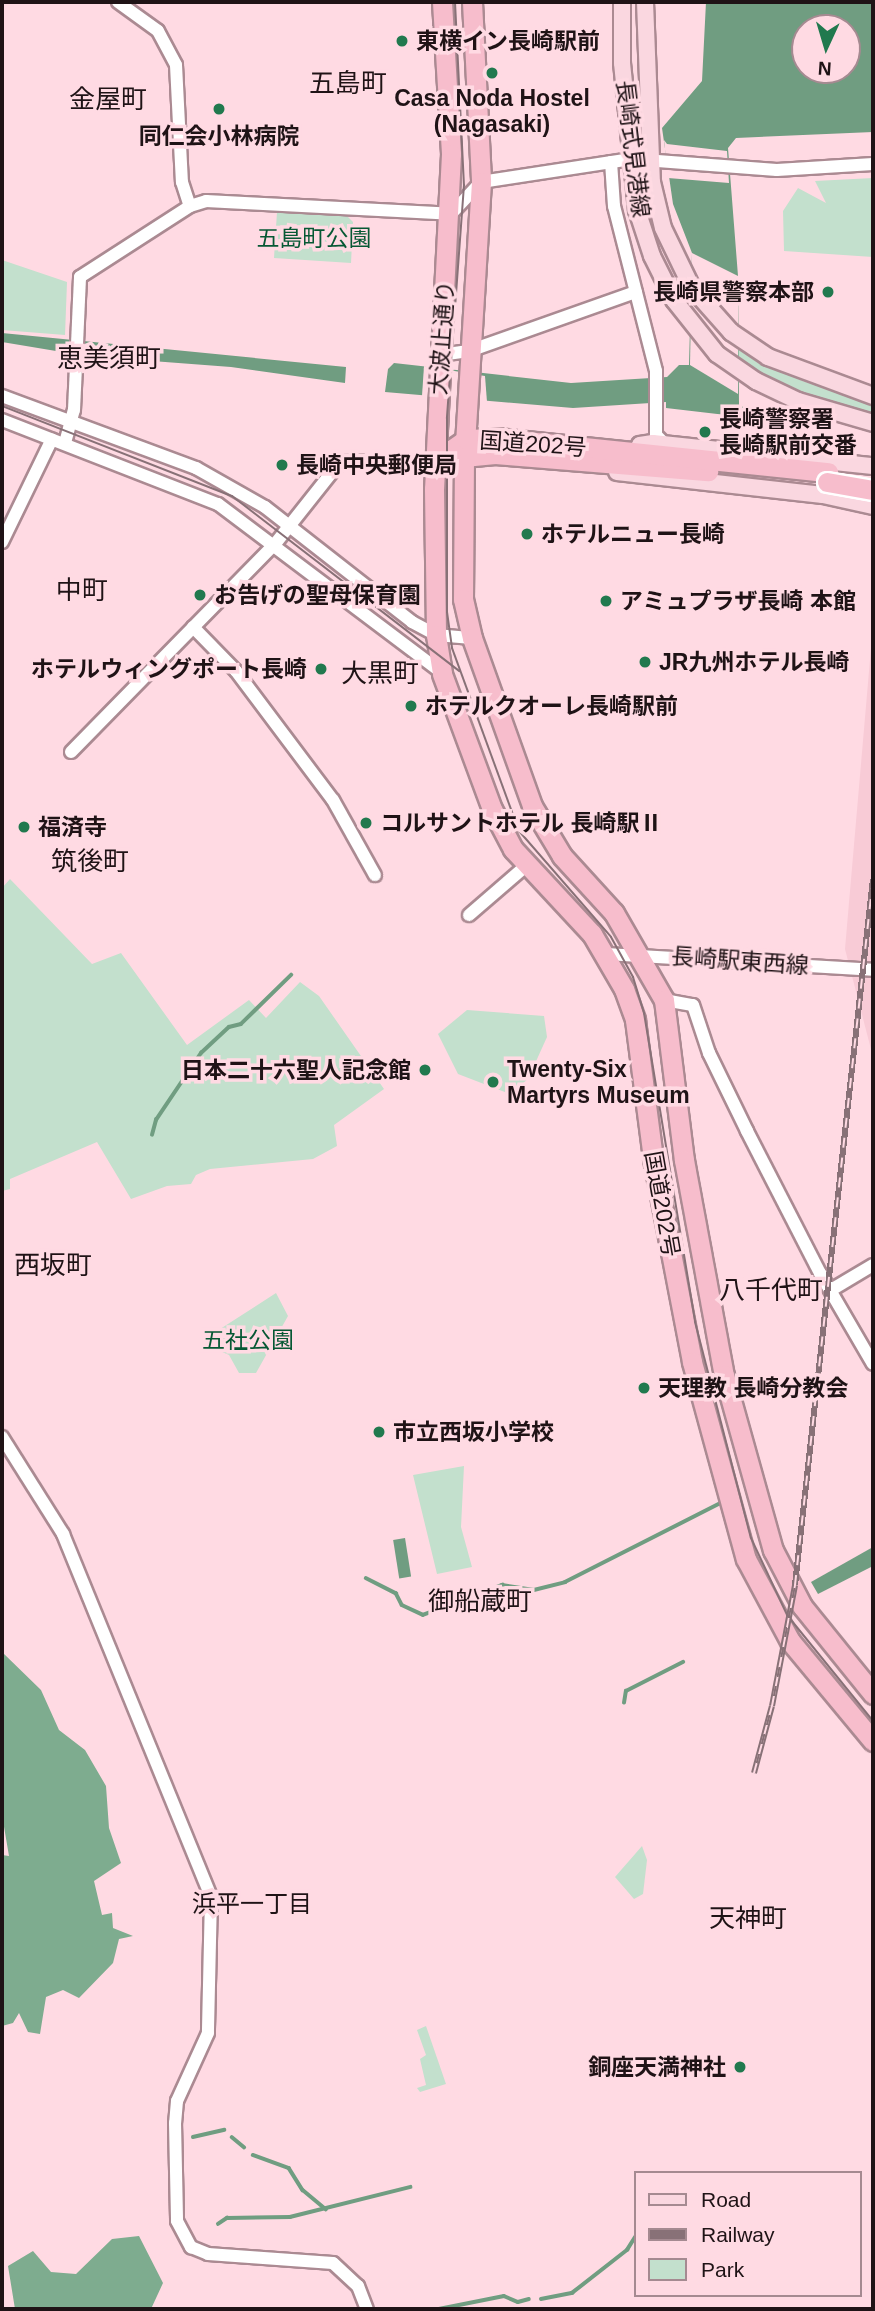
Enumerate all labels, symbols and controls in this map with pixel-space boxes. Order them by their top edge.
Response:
north arrow [791,14,861,84]
place label: 東横イン長崎駅前 [416,27,600,55]
marker: 東横イン長崎駅前 [394,33,410,49]
text: N [817,57,832,79]
marker: Casa Noda Hostel (Nagasaki) [484,65,500,81]
district label: 五島町 [309,68,387,100]
street label: 長崎式見港線 [611,79,655,219]
district label: 金屋町 [69,84,147,116]
place label: Casa Noda Hostel (Nagasaki) [394,84,590,138]
marker: 同仁会小林病院 [209,99,229,119]
place label: 同仁会小林病院 [139,122,299,150]
park label: 五島町公園 [257,224,371,252]
place label: 長崎県警察本部 [653,278,814,306]
street label: 大波止通り [424,280,460,396]
marker: 長崎県警察本部 [820,284,836,300]
district label: 恵美須町 [57,343,161,375]
place label: 長崎警察署 長崎駅前交番 [719,405,857,459]
marker: 長崎警察署 長崎駅前交番 [697,424,713,440]
street label: 国道202号 [478,426,588,462]
place label: 長崎中央郵便局 [296,451,457,479]
marker: 長崎中央郵便局 [274,457,290,473]
place label: ホテルニュー長崎 [541,520,725,548]
marker: ホテルニュー長崎 [519,526,535,542]
district label: 中町 [56,575,108,607]
place label: お告げの聖母保育園 [214,581,421,609]
marker: お告げの聖母保育園 [192,587,208,603]
place label: アミュプラザ長崎 本館 [620,587,856,615]
marker: アミュプラザ長崎 本館 [598,593,614,609]
place label: JR九州ホテル長崎 [659,648,849,676]
marker: JR九州ホテル長崎 [637,654,653,670]
place label: ホテルウィングポート長崎 [31,655,307,683]
district label: 大黒町 [341,658,419,690]
marker: ホテルウィングポート長崎 [313,661,329,677]
place label: ホテルクオーレ長崎駅前 [425,692,678,720]
marker: ホテルクオーレ長崎駅前 [403,698,419,714]
place label: コルサントホテル 長崎駅Ⅱ [380,809,662,837]
place label: 福済寺 [38,813,107,841]
marker: コルサントホテル 長崎駅Ⅱ [358,815,374,831]
marker: 福済寺 [16,819,32,835]
district label: 筑後町 [51,846,129,878]
street label: 長崎駅東西線 [670,942,810,980]
place label: Twenty-Six Martyrs Museum [507,1055,690,1109]
place label: 日本二十六聖人記念館 [181,1056,411,1084]
marker: 日本二十六聖人記念館 [417,1062,433,1078]
marker: Twenty-Six Martyrs Museum [485,1074,501,1090]
street label: 国道202号 [639,1149,685,1259]
district label: 西坂町 [14,1250,92,1282]
district label: 八千代町 [719,1275,823,1307]
park label: 五社公園 [202,1326,294,1354]
place label: 天理教 長崎分教会 [658,1374,848,1402]
marker: 天理教 長崎分教会 [636,1380,652,1396]
place label: 市立西坂小学校 [393,1418,554,1446]
marker: 市立西坂小学校 [371,1424,387,1440]
district label: 御船蔵町 [428,1586,532,1618]
district label: 浜平一丁目 [192,1890,312,1918]
district label: 天神町 [709,1903,787,1935]
place label: 銅座天満神社 [588,2053,726,2081]
marker: 銅座天満神社 [732,2059,748,2075]
legend [634,2171,861,2297]
text: Road [701,2188,751,2211]
text: Railway [701,2223,775,2246]
text: Park [701,2258,744,2281]

